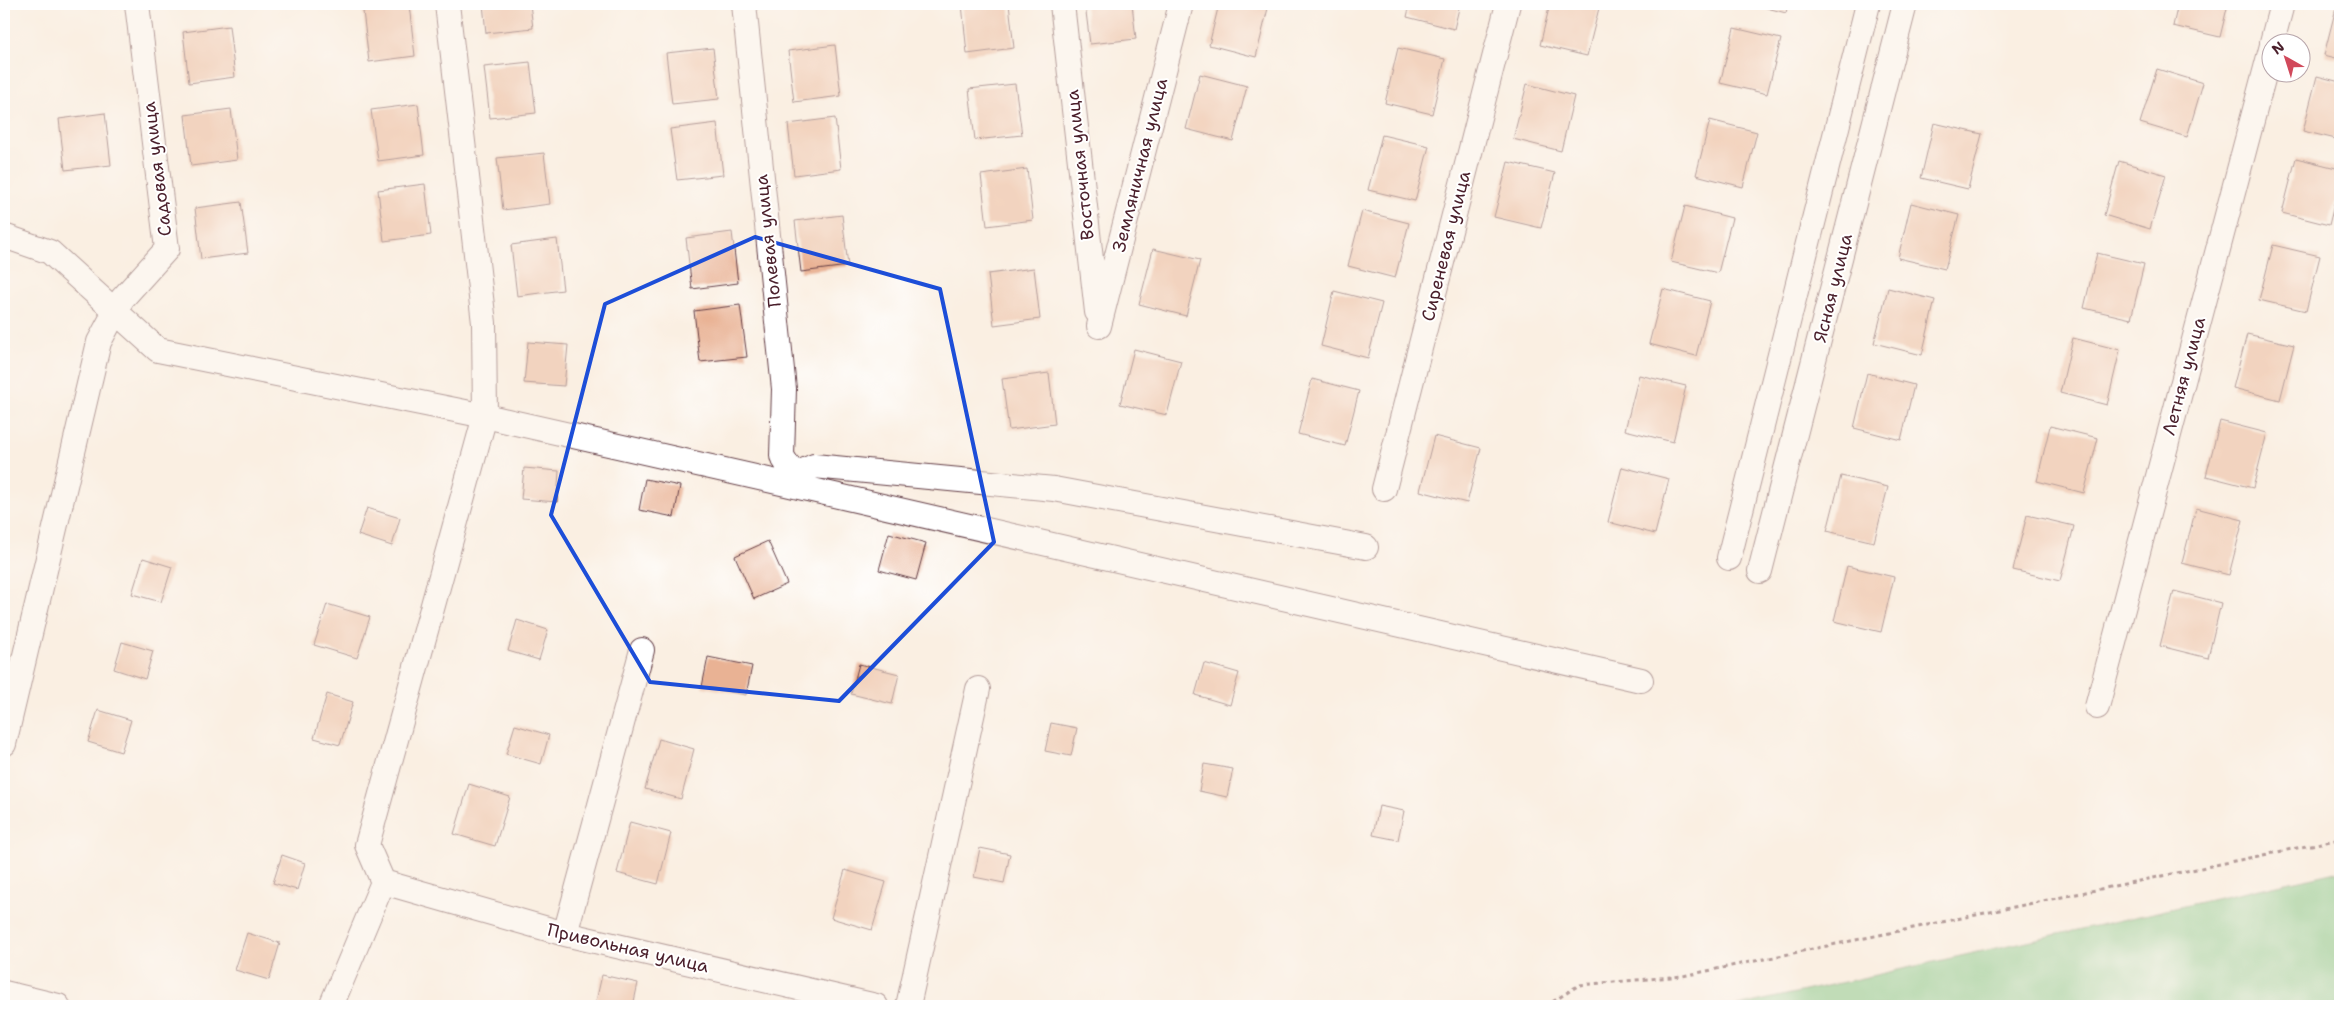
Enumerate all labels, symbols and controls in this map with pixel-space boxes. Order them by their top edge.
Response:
north arrow [2262,32,2312,82]
text: N [2268,37,2288,58]
street label: Земляничная улица [1107,76,1173,254]
street label: Восточная улица [1060,89,1100,241]
street label: Садовая улица [137,100,177,238]
street label: Сиреневая улица [1416,168,1476,324]
street label: Полевая улица [749,173,787,309]
street label: Ясная улица [1808,231,1858,345]
street label: Летняя улица [2157,314,2211,438]
street label: Привольная улица [545,918,711,978]

